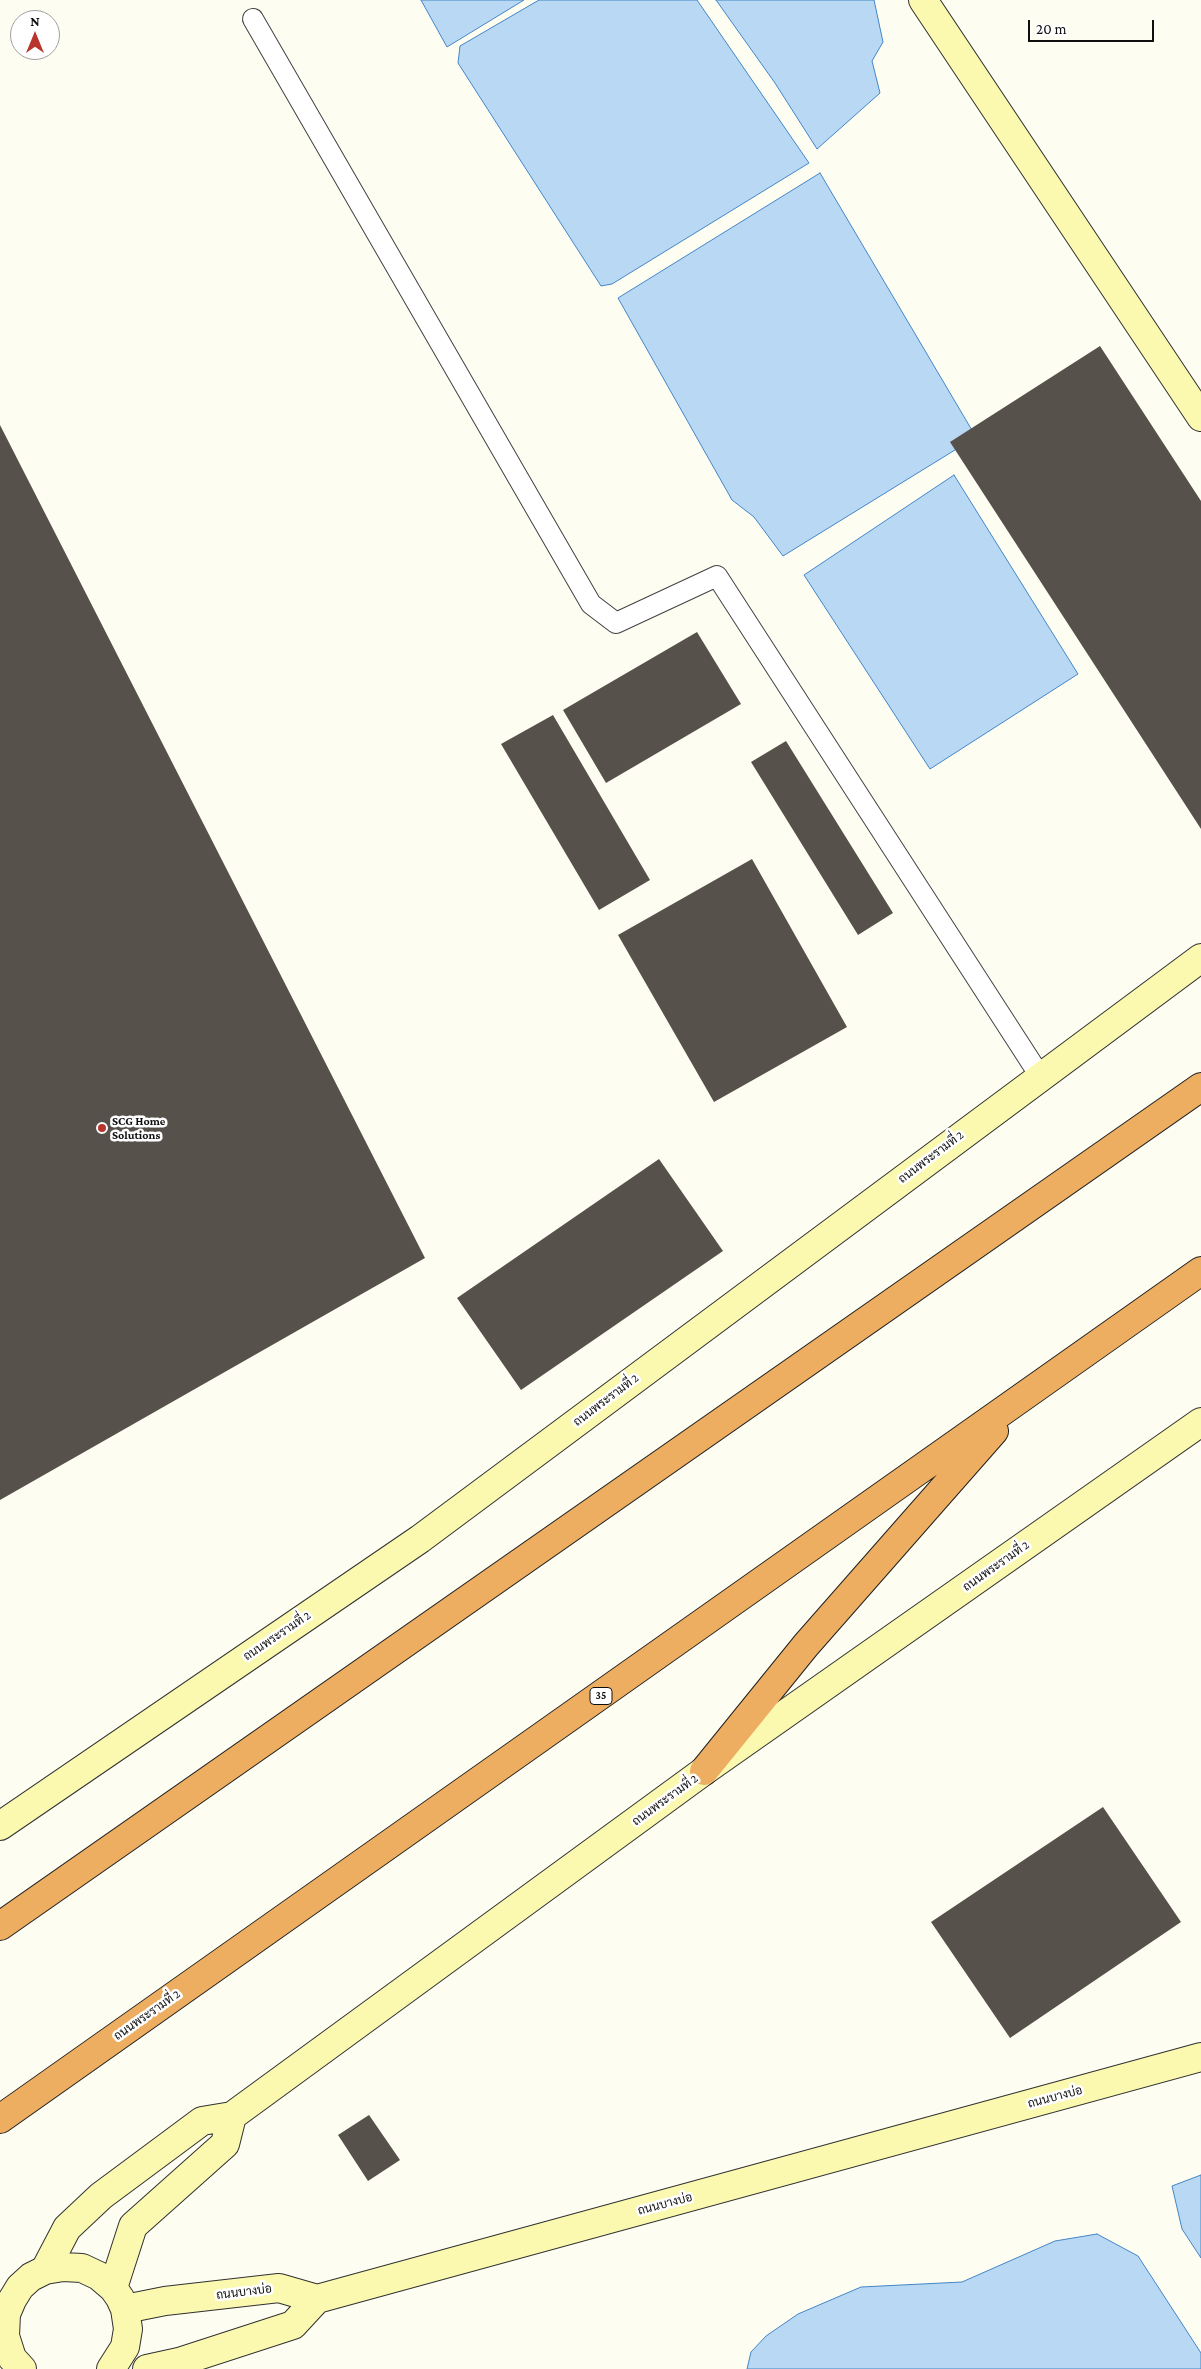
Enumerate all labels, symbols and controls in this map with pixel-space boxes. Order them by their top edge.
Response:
north arrow [10,10,60,60]
scale bar [1031,10,1157,42]
text: N [30,13,40,29]
text: 20 m [1036,21,1067,37]
place label: SCG Home Solutions [112,1114,165,1142]
marker: SCG Home Solutions [96,1122,108,1134]
street label: ถนนพระรามที่ 2 [896,1128,966,1186]
street label: ถนนพระรามที่ 2 [571,1371,641,1429]
street label: ถนนพระรามที่ 2 [960,1538,1032,1594]
street label: ถนนพระรามที่ 2 [241,1608,313,1664]
road number: 35 [590,1688,612,1704]
street label: ถนนพระรามที่ 2 [629,1771,701,1829]
street label: ถนนพระรามที่ 2 [111,1987,183,2043]
street label: ถนนบางบ่อ [1026,2083,1084,2111]
street label: ถนนบางบ่อ [636,2190,694,2218]
street label: ถนนบางบ่อ [215,2281,273,2303]

